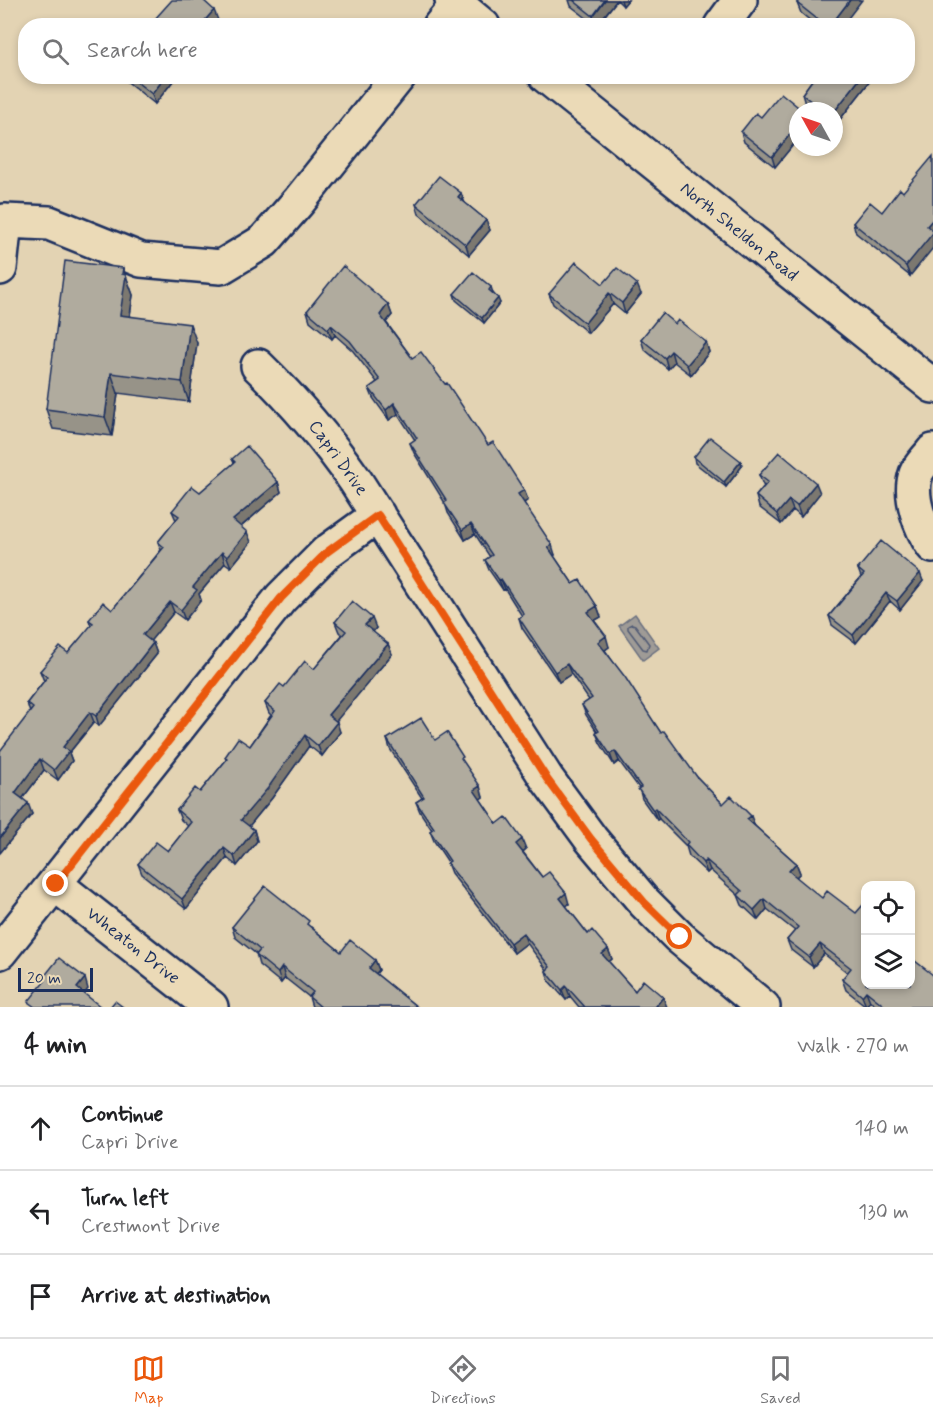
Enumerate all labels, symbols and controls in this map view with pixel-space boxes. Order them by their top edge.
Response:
search box [18,18,915,84]
icon: search [39,35,72,68]
text: Search here [87,37,198,65]
north arrow [789,102,843,156]
street label: North Sheldon Road [675,177,803,287]
street label: Capri Drive [302,415,374,501]
route end [42,870,68,896]
map controls [861,881,915,989]
button: locate [861,881,915,935]
street label: Wheaton Drive [81,902,185,990]
route start [666,923,692,949]
button: layers [861,935,915,989]
scale bar [18,965,93,992]
text: 20 m [27,968,61,989]
text: 4 min [24,1029,87,1063]
text: Walk · 270 m [797,1033,909,1060]
text: Continue [81,1101,163,1129]
icon: ahead [24,1112,57,1145]
text: 140 m [855,1115,909,1142]
text: Capri Drive [81,1129,179,1156]
text: Turn left [81,1185,169,1213]
icon: left [24,1196,57,1229]
text: 130 m [858,1199,909,1226]
text: Crestmont Drive [81,1213,220,1240]
icon: arrive [24,1280,57,1313]
text: Arrive at destination [81,1282,271,1310]
tab: Map [132,1352,165,1409]
tab: Directions [430,1352,496,1409]
tab: Saved [760,1352,801,1409]

